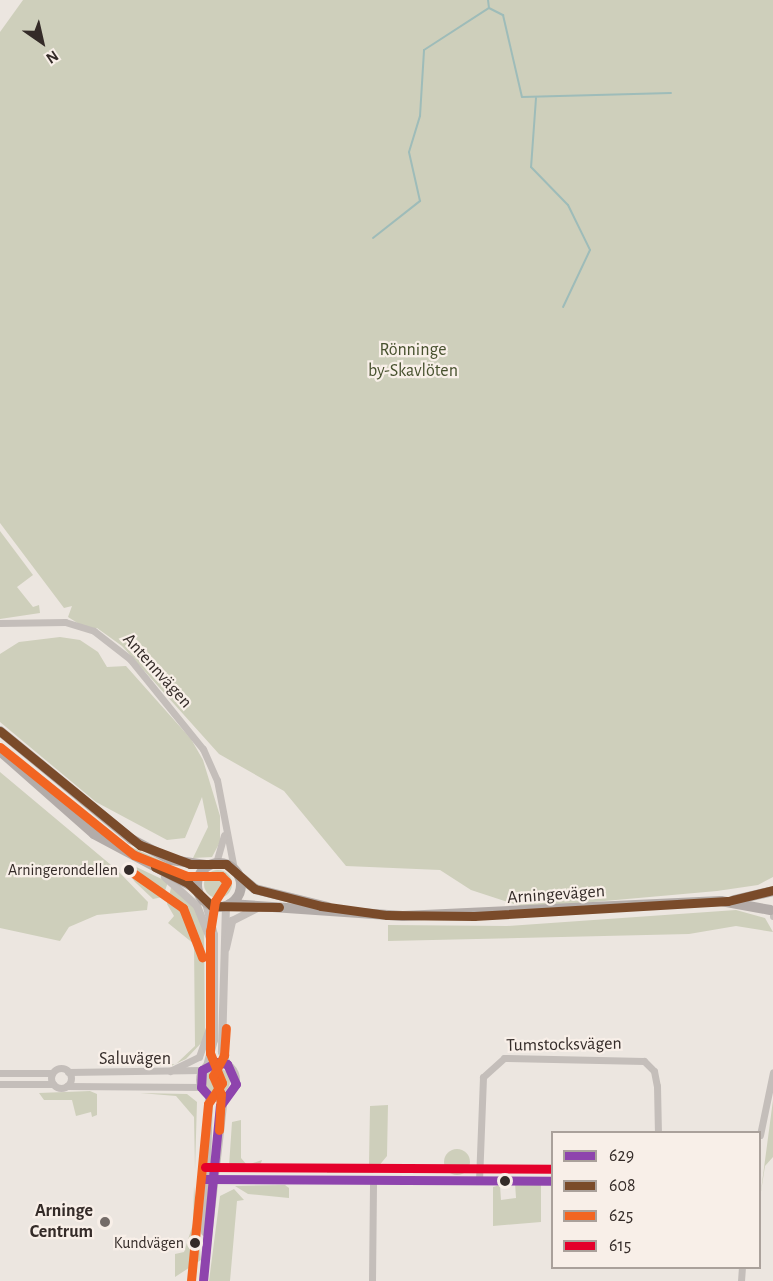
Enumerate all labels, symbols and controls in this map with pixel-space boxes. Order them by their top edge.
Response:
north arrow [12,12,72,72]
text: N [43,47,61,67]
park label: Rönninge by-Skavlöten [368,340,458,382]
street label: Antennvägen [118,629,196,713]
place label: Arningerondellen [8,860,118,880]
marker: Arningerondellen [123,864,135,876]
street label: Arningevägen [506,881,606,909]
street label: Tumstocksvägen [506,1033,622,1057]
street label: Saluvägen [99,1048,171,1070]
legend [551,1131,761,1269]
text: 629 [609,1147,634,1165]
unlabelled marker [499,1175,511,1187]
text: 608 [609,1177,636,1195]
place label: Arninge Centrum [30,1201,93,1244]
text: 625 [609,1207,633,1225]
marker: Arninge Centrum [98,1215,112,1229]
place label: Kundvägen [114,1233,184,1253]
marker: Kundvägen [189,1237,201,1249]
text: 615 [609,1237,631,1255]

